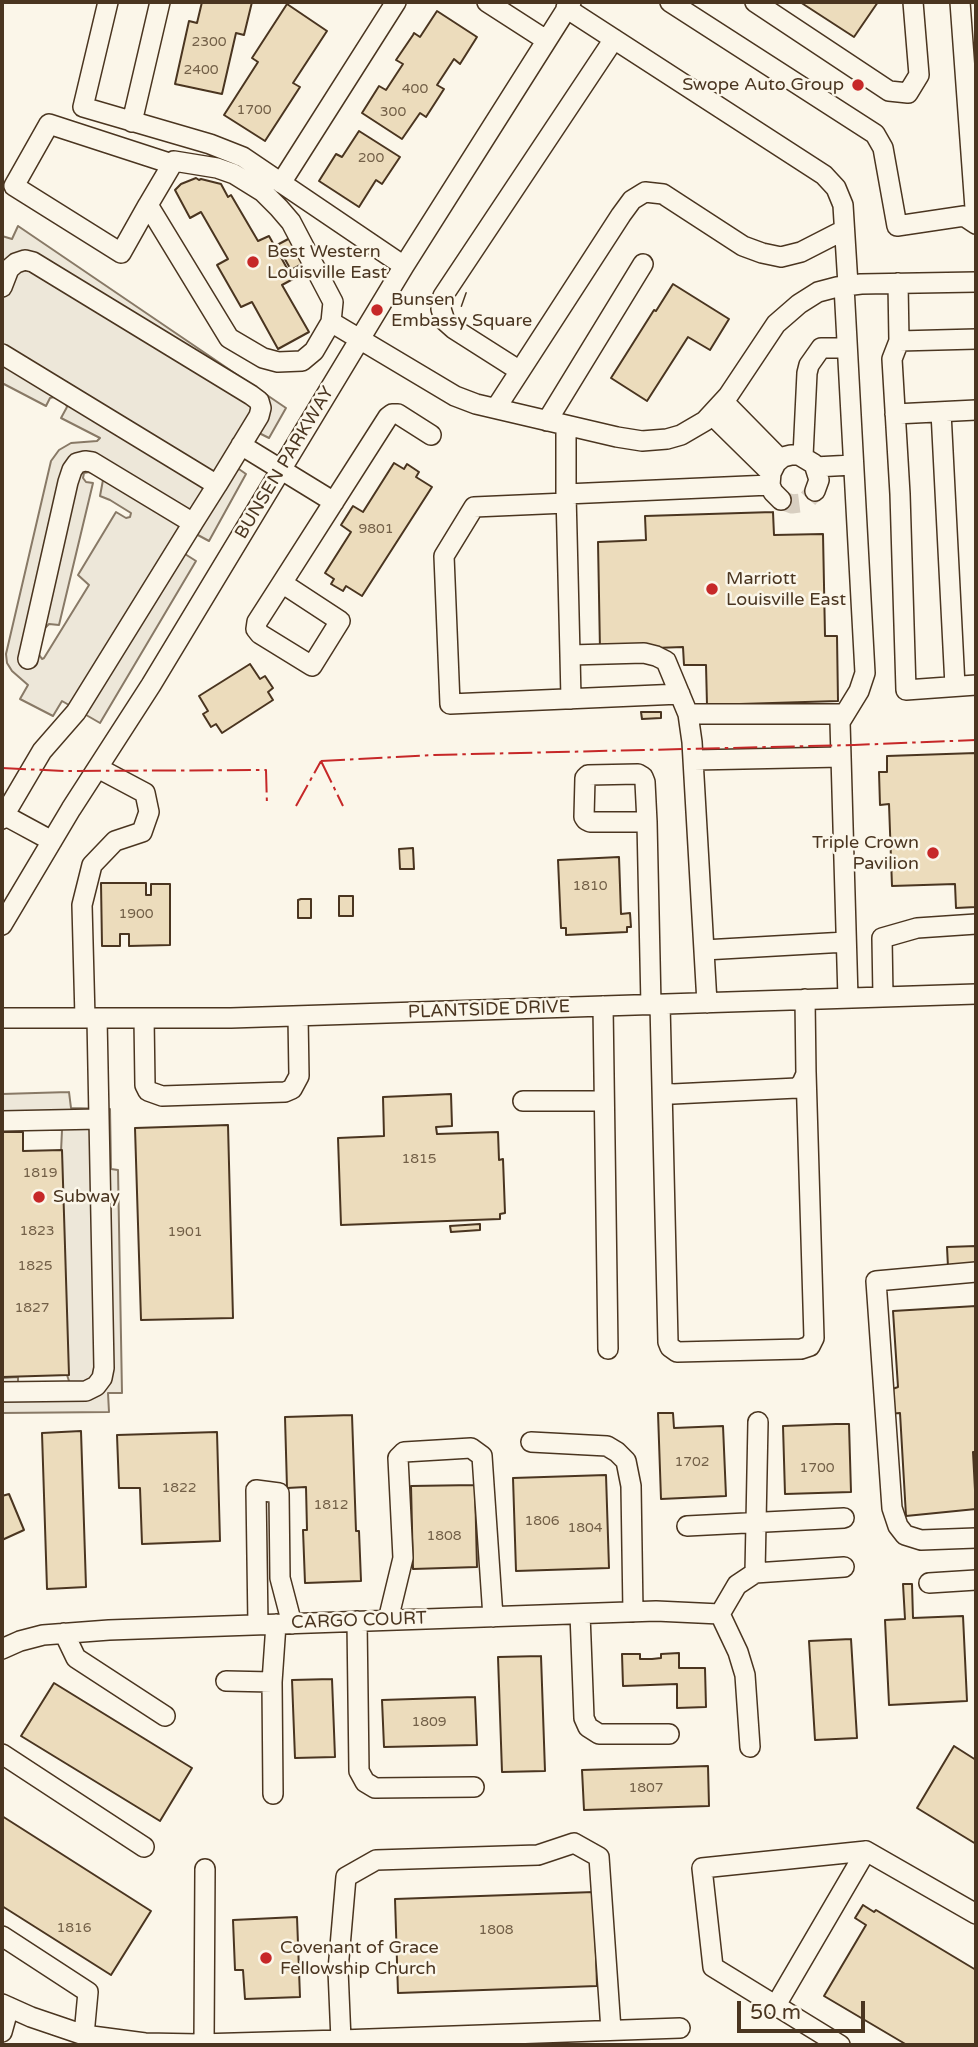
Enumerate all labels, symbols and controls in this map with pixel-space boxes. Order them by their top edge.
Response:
house number: 2300 [191,34,227,50]
house number: 2400 [183,62,219,78]
place label: Swope Auto Group [682,74,844,96]
marker: Swope Auto Group [850,77,866,93]
house number: 400 [402,81,428,97]
house number: 1700 [236,102,272,118]
house number: 300 [380,104,406,120]
house number: 200 [358,150,384,166]
place label: Best Western Louisville East [267,241,387,284]
marker: Best Western Louisville East [245,254,261,270]
place label: Bunsen / Embassy Square [391,289,532,332]
marker: Bunsen / Embassy Square [369,302,385,318]
street label: BUNSEN PARKWAY [231,383,339,543]
house number: 9801 [358,521,394,537]
place label: Marriott Louisville East [726,568,846,610]
marker: Marriott Louisville East [704,581,720,597]
place label: Triple Crown Pavilion [812,832,919,874]
marker: Triple Crown Pavilion [925,845,941,861]
house number: 1810 [572,878,608,894]
house number: 1900 [118,906,154,922]
street label: PLANTSIDE DRIVE [408,996,570,1024]
house number: 1815 [401,1151,437,1167]
house number: 1819 [22,1165,58,1181]
place label: Subway [53,1186,120,1208]
marker: Subway [31,1189,47,1205]
house number: 1823 [19,1223,55,1239]
house number: 1901 [167,1224,203,1240]
house number: 1825 [17,1258,53,1274]
house number: 1827 [14,1300,50,1316]
house number: 1702 [674,1454,710,1470]
house number: 1700 [799,1460,835,1476]
house number: 1822 [161,1480,197,1496]
house number: 1812 [313,1497,349,1513]
house number: 1806 [524,1513,560,1529]
house number: 1804 [567,1520,603,1536]
house number: 1808 [426,1528,462,1544]
street label: CARGO COURT [291,1608,427,1634]
house number: 1809 [411,1714,447,1730]
house number: 1807 [628,1780,664,1796]
house number: 1816 [56,1920,92,1936]
house number: 1808 [478,1922,514,1938]
place label: Covenant of Grace Fellowship Church [280,1937,439,1980]
marker: Covenant of Grace Fellowship Church [258,1950,274,1966]
scale bar [740,1988,868,2032]
text: 50 m [750,2000,801,2025]

